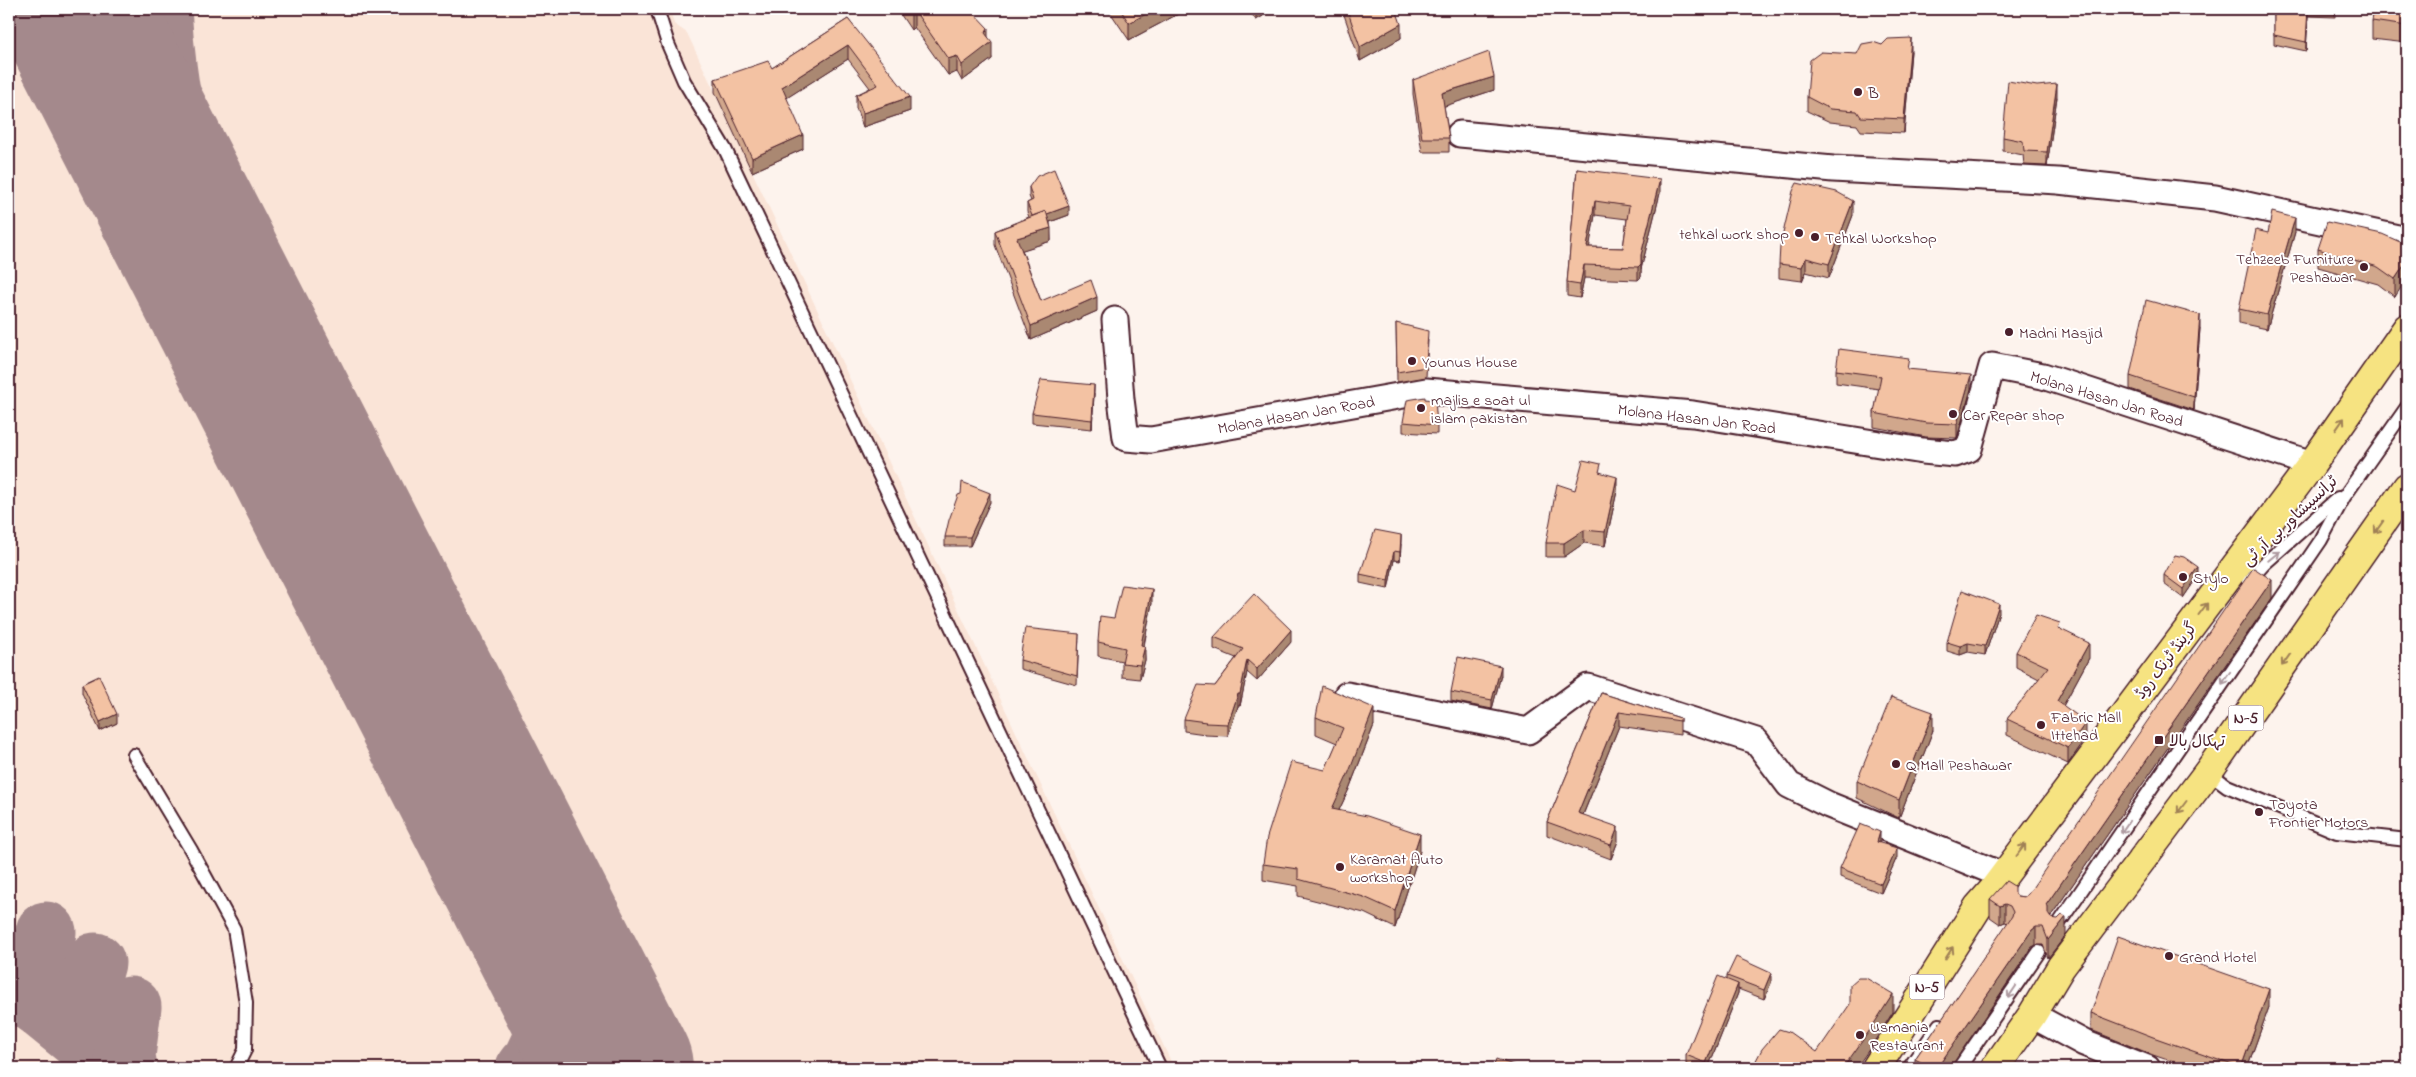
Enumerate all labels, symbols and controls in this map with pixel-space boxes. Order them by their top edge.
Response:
place label: B [1867,82,1879,106]
marker: B [1852,86,1864,98]
place label: tehkal work shop [1679,223,1789,247]
marker: tehkal work shop [1793,227,1805,239]
place label: Tehkal Workshop [1825,227,1937,251]
marker: Tehkal Workshop [1809,231,1821,243]
place label: Tehzeeb Furniture Peshawar [2236,248,2355,290]
marker: Tehzeeb Furniture Peshawar [2358,261,2370,273]
place label: Madni Masjid [2019,322,2103,346]
marker: Madni Masjid [2003,326,2015,338]
place label: Younus House [1422,351,1518,375]
marker: Younus House [1406,355,1418,367]
street label: Molana Hasan Jan Road [2027,365,2186,435]
place label: majlis e soat ul islam pakistan [1431,389,1531,431]
street label: Molana Hasan Jan Road [1216,390,1377,442]
street label: Molana Hasan Jan Road [1616,398,1777,442]
marker: majlis e soat ul islam pakistan [1415,402,1427,414]
place label: Car Repar shop [1963,404,2065,428]
marker: Car Repar shop [1947,408,1959,420]
one-way arrow [2335,417,2345,431]
street label: ٹرانسپشاور بی آر ٹی [2237,470,2344,572]
one-way arrow [2374,520,2384,534]
one-way arrow [2267,550,2280,561]
place label: Stylo [2193,567,2229,591]
marker: Stylo [2177,571,2189,583]
one-way arrow [2198,602,2208,616]
street label: گرینڈ ٹرنک روڈ [2130,617,2204,705]
one-way arrow [2281,653,2291,667]
one-way arrow [2221,671,2231,685]
place label: Fabric Mall Ittehad [2050,706,2121,748]
road number: N-5 [2228,706,2264,730]
marker: Fabric Mall Ittehad [2035,719,2047,731]
place label: تہکال بالا [2169,730,2225,754]
marker: تہکال بالا [2153,734,2165,746]
place label: Q Mall Peshawar [1906,754,2012,778]
marker: Q Mall Peshawar [1890,758,1902,770]
place label: Toyota Frontier Motors [2268,793,2368,835]
one-way arrow [2177,800,2187,814]
marker: Toyota Frontier Motors [2253,806,2265,818]
one-way arrow [2120,820,2130,834]
one-way arrow [2015,844,2026,857]
place label: Karamat Auto workshop [1350,848,1443,890]
marker: Karamat Auto workshop [1334,861,1346,873]
place label: Grand Hotel [2179,946,2257,970]
one-way arrow [1944,947,1954,961]
marker: Grand Hotel [2163,950,2175,962]
road number: N-5 [1910,974,1944,1000]
one-way arrow [2006,985,2017,999]
place label: Usmania Restaurant [1870,1016,1945,1058]
marker: Usmania Restaurant [1854,1029,1866,1041]

